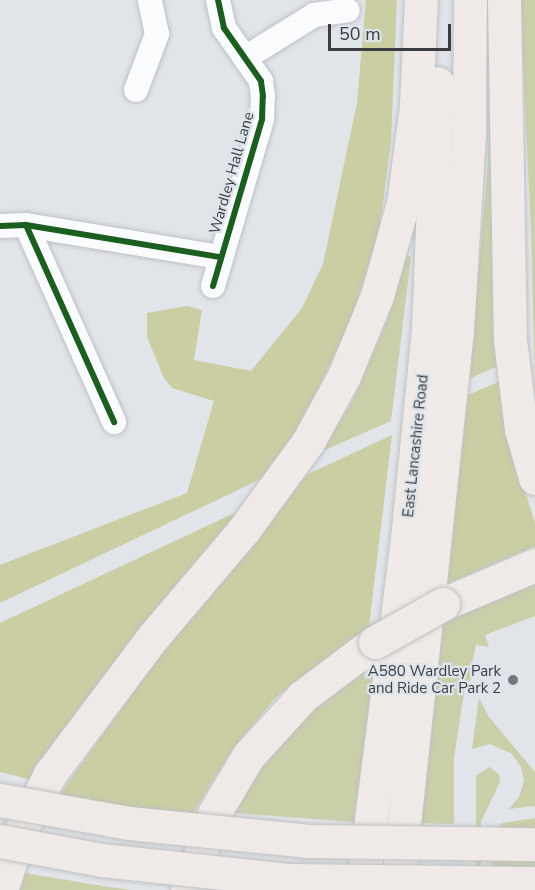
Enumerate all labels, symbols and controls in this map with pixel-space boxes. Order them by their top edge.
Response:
scale bar [331,12,454,50]
text: 50 m [339,22,381,46]
street label: Wardley Hall Lane [206,110,258,236]
street label: East Lancashire Road [400,374,432,518]
place label: A580 Wardley Park and Ride Car Park 2 [368,662,501,697]
marker: A580 Wardley Park and Ride Car Park 2 [506,673,520,687]

